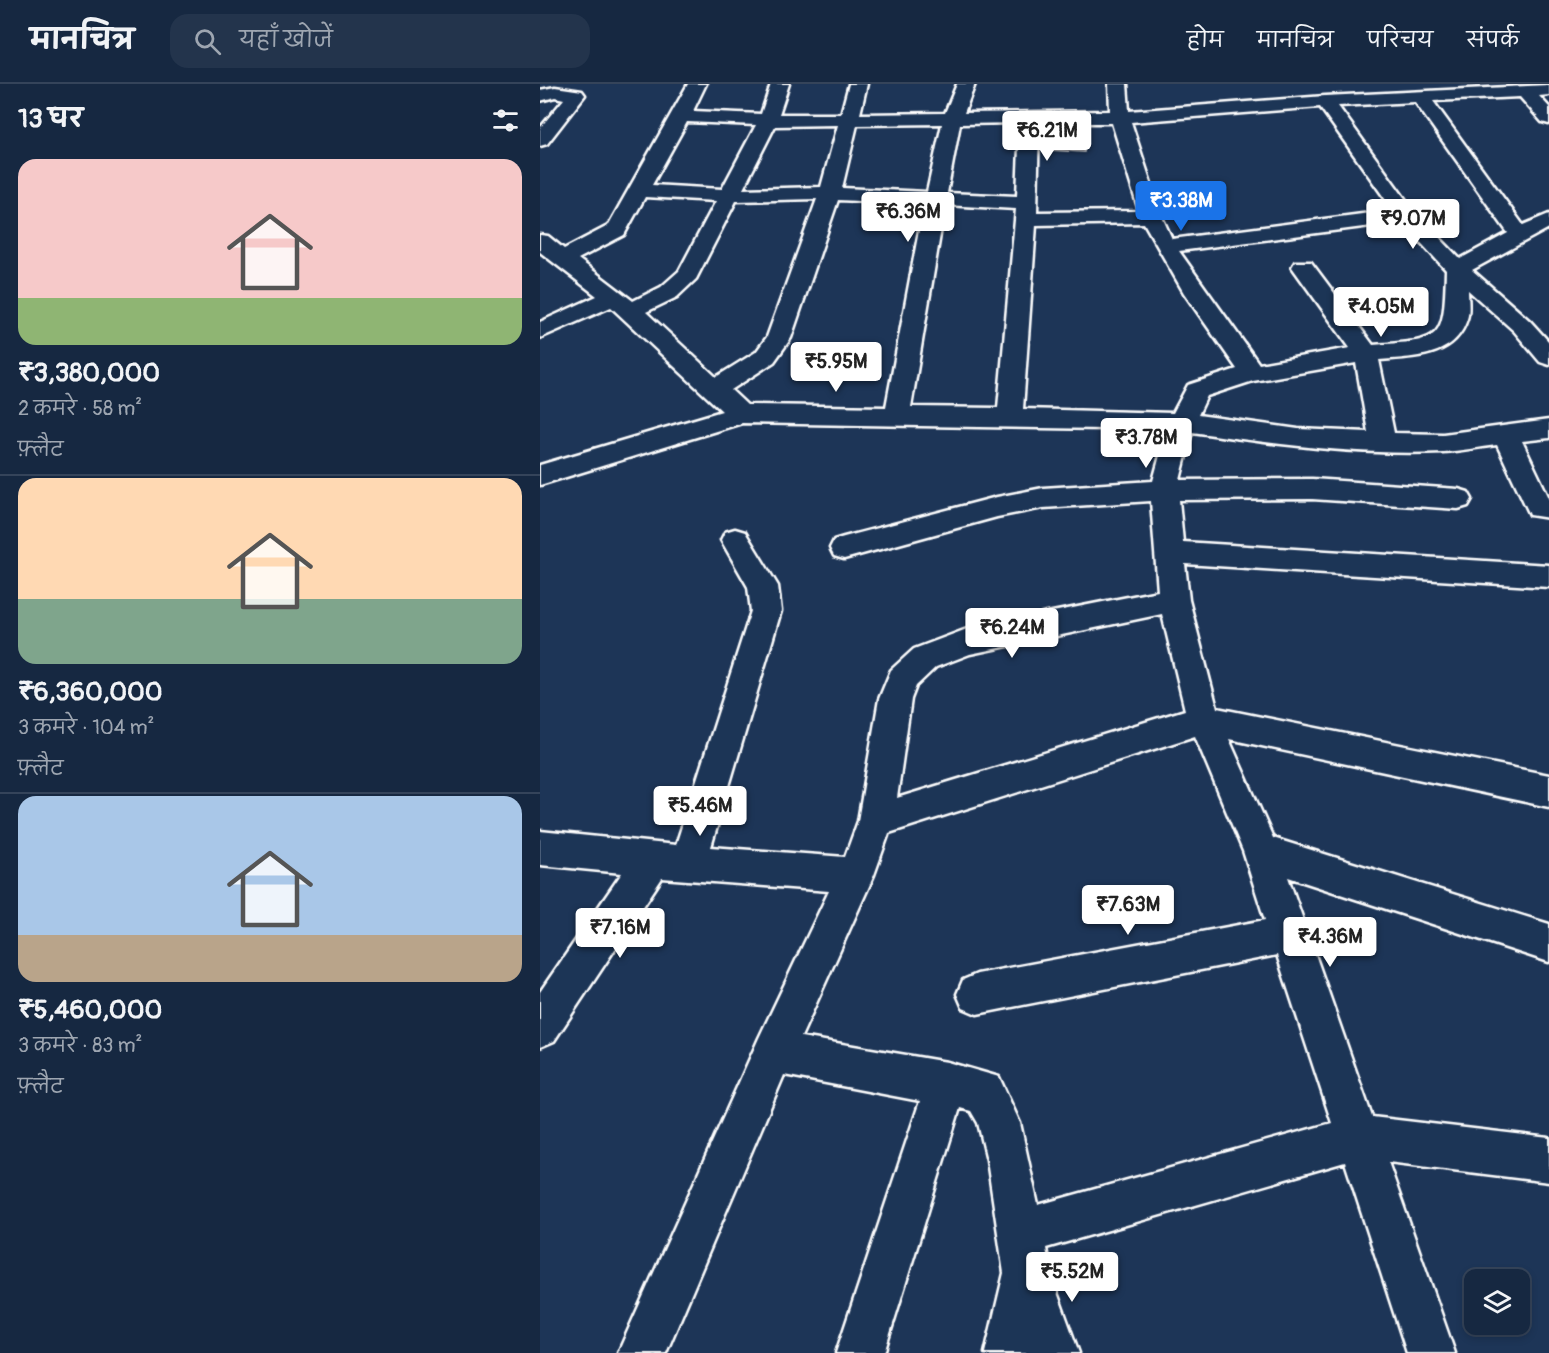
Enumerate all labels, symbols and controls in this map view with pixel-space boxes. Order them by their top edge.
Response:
search box [170,14,590,68]
text: मानचित्र [30,23,134,58]
icon: search [191,25,224,58]
text: यहाँ खोजें [239,26,333,54]
text: होम [1187,27,1224,54]
text: मानचित्र [1257,27,1334,54]
text: परिचय [1367,27,1433,54]
text: संपर्क [1466,27,1519,54]
text: 13 घर [18,103,83,135]
icon: filters [489,104,522,137]
pin: ₹6.21M [998,111,1096,162]
text: ₹6.21M [1016,118,1078,143]
pin: ₹3.38M [1132,181,1230,232]
text: ₹3.38M [1149,188,1213,213]
pin: ₹6.36M [859,192,957,243]
icon: home [216,198,324,306]
text: ₹6.36M [875,199,941,224]
pin: ₹9.07M [1364,199,1462,250]
text: ₹9.07M [1380,206,1446,231]
pin: ₹4.05M [1332,287,1430,338]
text: ₹4.05M [1348,294,1414,319]
pin: ₹5.95M [787,342,885,393]
text: ₹5.95M [805,349,867,374]
text: ₹3,380,000 [18,357,160,389]
text: 2 कमरे · 58 m² [18,396,142,421]
pin: ₹3.78M [1097,418,1195,469]
text: ₹3.78M [1115,425,1177,450]
text: फ़्लैट [18,437,64,462]
icon: home [216,517,324,625]
pin: ₹6.24M [963,608,1061,659]
text: ₹6.24M [979,615,1045,640]
text: ₹6,360,000 [18,676,163,708]
text: 3 कमरे · 104 m² [18,715,154,740]
text: फ़्लैट [18,756,64,781]
pin: ₹5.46M [651,786,749,837]
text: ₹5.46M [668,793,732,818]
icon: home [216,835,324,943]
pin: ₹7.63M [1079,885,1177,936]
text: ₹7.63M [1096,892,1160,917]
pin: ₹7.16M [571,908,669,959]
text: ₹7.16M [590,915,650,940]
pin: ₹4.36M [1281,917,1379,968]
text: ₹4.36M [1297,924,1363,949]
text: ₹5,460,000 [18,994,162,1026]
text: 3 कमरे · 83 m² [18,1033,142,1058]
text: फ़्लैट [18,1074,64,1099]
pin: ₹5.52M [1023,1252,1121,1303]
text: ₹5.52M [1040,1259,1104,1284]
map controls [1464,1269,1530,1335]
button: layers [1464,1269,1530,1335]

